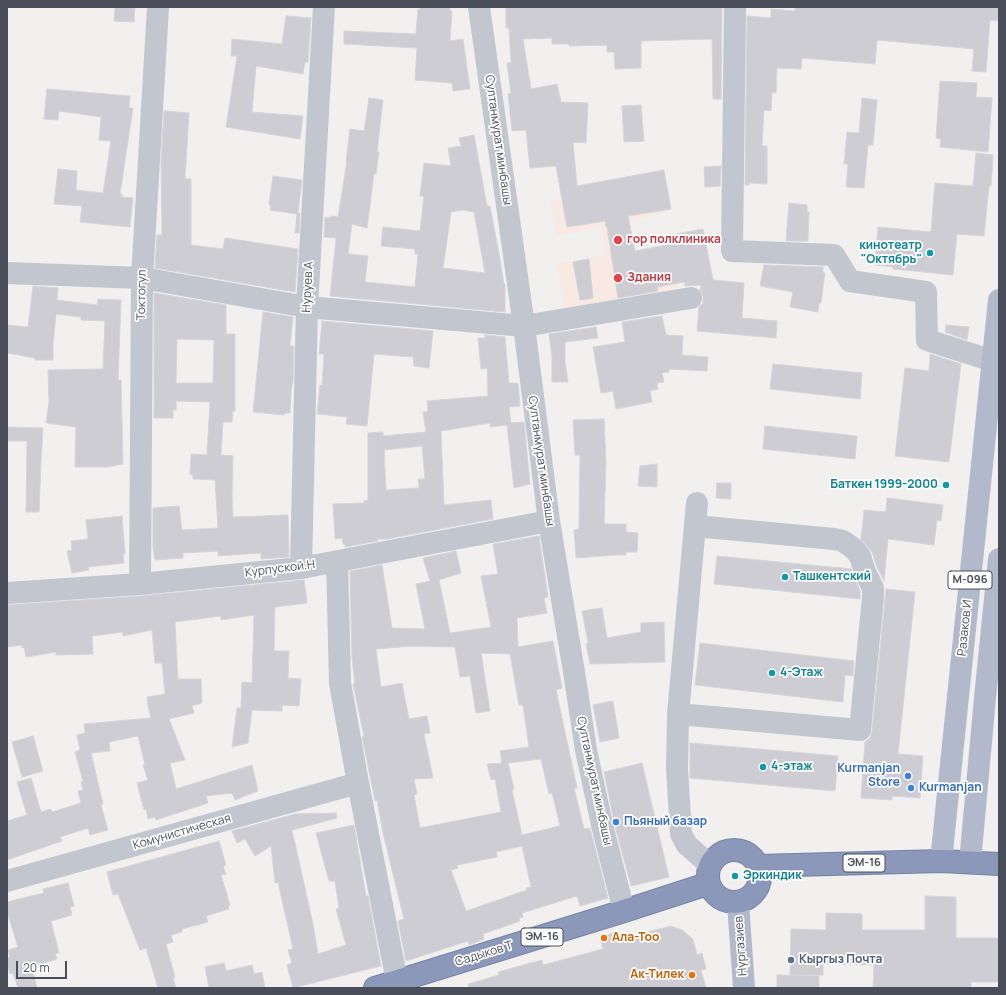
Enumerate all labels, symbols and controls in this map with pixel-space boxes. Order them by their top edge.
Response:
street label: Султанмурат минбашы [482,74,514,206]
place label: гор полклиника [627,233,721,247]
marker: гор полклиника [612,234,624,246]
place label: кинотеатр "Октябрь" [859,239,922,267]
marker: кинотеатр "Октябрь" [925,248,935,258]
street label: Нуруев А [299,261,317,313]
street label: Токтогул [134,269,150,321]
place label: Здания [627,271,671,285]
marker: Здания [612,272,624,284]
street label: Султанмурат минбашы [525,395,557,527]
place label: Баткен 1999-2000 [830,478,938,492]
marker: Баткен 1999-2000 [941,480,951,490]
street label: Курпуской.Н [244,558,316,580]
place label: Ташкентский [793,570,871,584]
road number: М-096 [948,571,992,589]
marker: Ташкентский [780,572,790,582]
street label: Разаков И [955,599,975,657]
place label: 4-Этаж [780,666,823,680]
marker: 4-Этаж [767,668,777,678]
street label: Султанмурат минбашы [573,715,615,847]
place label: 4-этаж [771,760,812,774]
marker: 4-этаж [758,762,768,772]
place label: Kurmanjan Store [837,762,900,790]
marker: Kurmanjan Store [903,771,913,781]
place label: Kurmanjan [919,781,982,795]
marker: Kurmanjan [906,783,916,793]
street label: Комунистическая [131,811,233,853]
place label: Пьяный базар [624,815,707,829]
marker: Пьяный базар [611,817,621,827]
road number: ЭМ-16 [843,854,885,872]
place label: Эркиндик [743,869,802,883]
marker: Эркиндик [730,871,740,881]
street label: Нургазиев [732,916,750,976]
road number: ЭМ-16 [521,928,563,946]
place label: Ала-Тоо [612,931,659,945]
marker: Ала-Тоо [599,933,609,943]
street label: Садыков Т [453,938,515,970]
scale bar [18,953,69,979]
place label: Кыргыз Почта [799,953,882,967]
marker: Кыргыз Почта [786,955,796,965]
text: 20 m [23,959,50,976]
place label: Ак-Тилек [630,968,684,982]
marker: Ак-Тилек [687,970,697,980]

